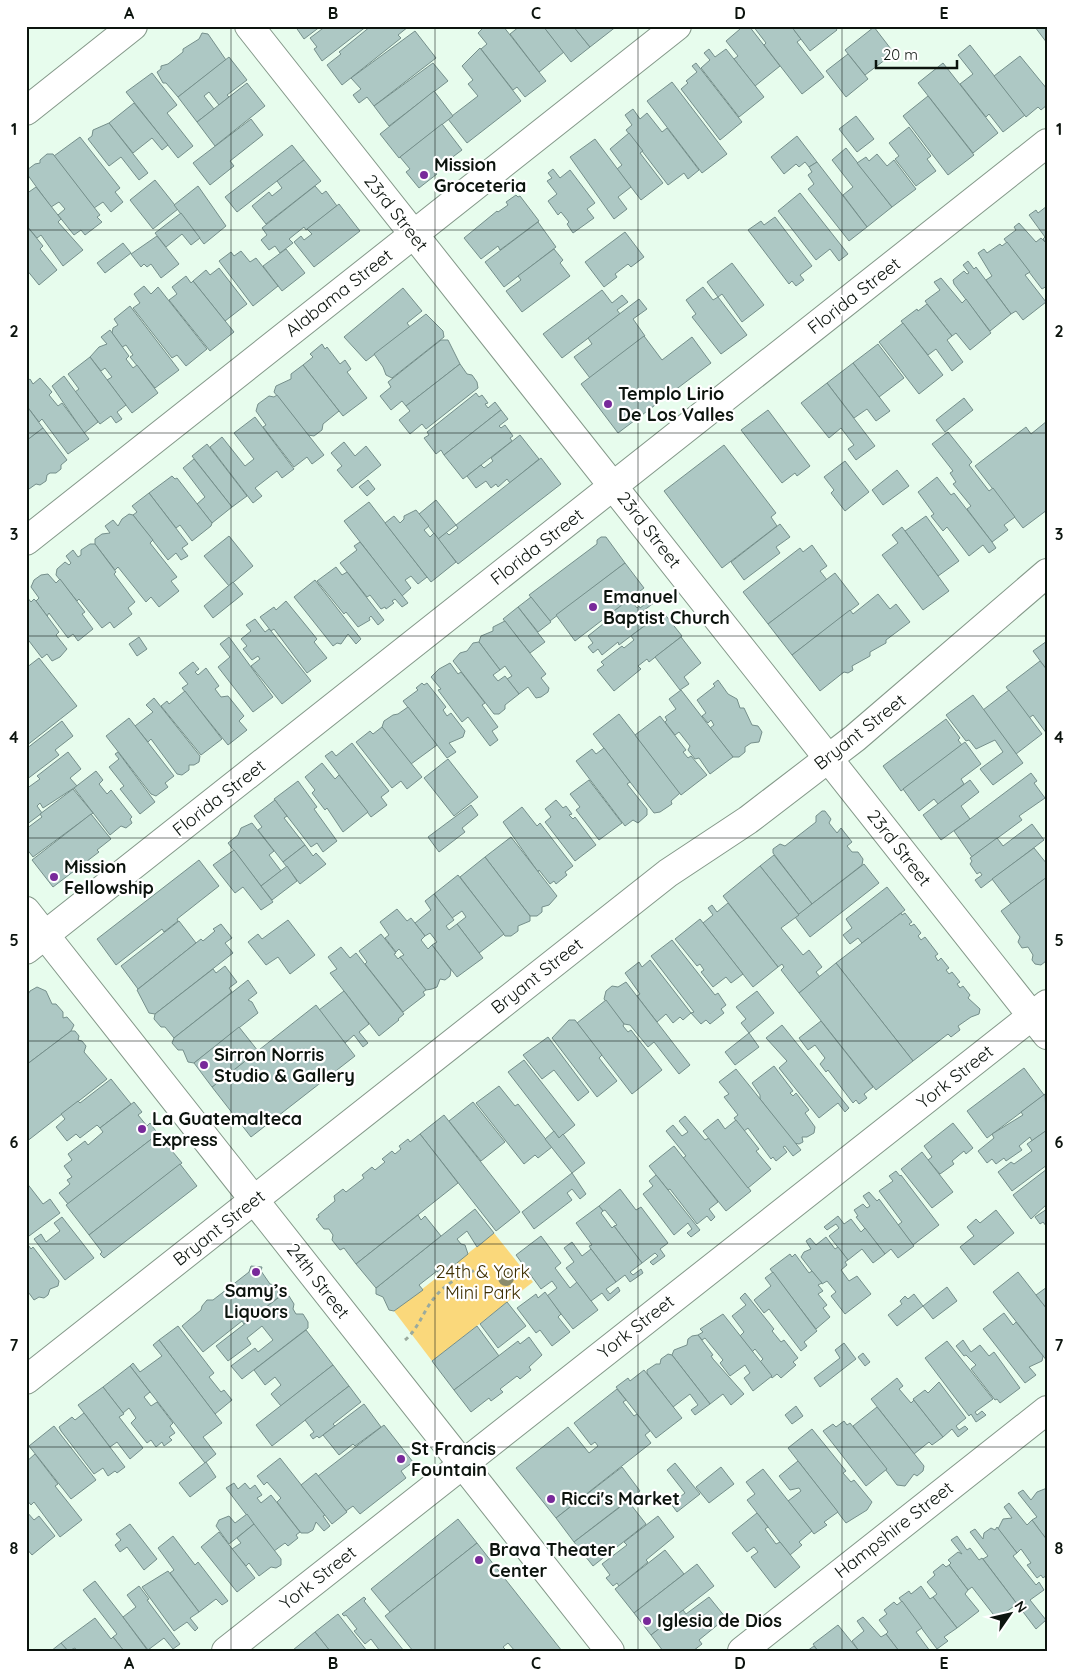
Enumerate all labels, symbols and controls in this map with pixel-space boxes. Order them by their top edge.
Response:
text: A [124,3,135,23]
text: B [328,3,338,23]
text: C [531,3,541,23]
text: D [734,3,746,23]
text: E [939,3,949,23]
scale bar [876,38,957,70]
text: 20 m [883,45,918,64]
text: 1 [11,119,17,139]
text: 1 [1056,119,1062,139]
place label: Mission Groceteria [434,153,526,197]
marker: Mission Groceteria [418,169,430,181]
street label: 23rd Street [359,170,433,256]
street label: Alabama Street [280,244,397,342]
street label: Florida Street [803,252,905,339]
text: 2 [9,321,19,341]
text: 2 [1054,321,1064,341]
place label: Templo Lirio De Los Valles [618,382,734,426]
marker: Templo Lirio De Los Valles [602,398,614,410]
street label: 23rd Street [612,487,686,573]
street label: Florida Street [486,503,588,590]
text: 3 [10,524,18,544]
text: 3 [1055,524,1063,544]
place label: Emanuel Baptist Church [603,585,730,629]
marker: Emanuel Baptist Church [587,601,599,613]
street label: Bryant Street [809,689,910,775]
text: 4 [9,727,19,747]
text: 4 [1054,727,1064,747]
street label: Florida Street [168,754,270,841]
street label: 23rd Street [862,805,936,891]
place label: Mission Fellowship [64,855,154,899]
marker: Mission Fellowship [48,871,60,883]
text: 5 [9,930,19,950]
text: 5 [1054,930,1064,950]
street label: Bryant Street [486,933,587,1019]
street label: York Street [912,1040,998,1114]
place label: Sirron Norris Studio & Gallery [214,1043,355,1087]
marker: Sirron Norris Studio & Gallery [198,1059,210,1071]
place label: La Guatemalteca Express [152,1107,302,1151]
marker: La Guatemalteca Express [136,1123,148,1135]
text: 6 [10,1132,19,1152]
text: 6 [1055,1132,1064,1152]
street label: Bryant Street [168,1185,269,1271]
street label: 24th Street [282,1238,355,1323]
park label: 24th & York Mini Park [436,1260,530,1304]
marker: Samy’s Liquors [250,1266,262,1278]
place label: Samy’s Liquors [224,1279,288,1323]
street label: York Street [593,1290,679,1364]
text: 7 [10,1335,19,1355]
text: 7 [1055,1335,1064,1355]
place label: St Francis Fountain [411,1437,496,1481]
marker: St Francis Fountain [395,1453,407,1465]
street label: Hampshire Street [830,1476,958,1583]
place label: Ricci's Market [561,1487,680,1510]
marker: Ricci's Market [545,1493,557,1505]
text: 8 [10,1538,19,1558]
place label: Brava Theater Center [489,1538,616,1582]
text: 8 [1055,1538,1064,1558]
street label: York Street [275,1541,361,1615]
marker: Brava Theater Center [473,1554,485,1566]
north arrow [986,1590,1036,1640]
text: N [1010,1597,1031,1616]
place label: Iglesia de Dios [657,1609,782,1632]
marker: Iglesia de Dios [641,1615,653,1627]
text: A [124,1653,135,1673]
text: B [328,1653,338,1673]
text: C [531,1653,541,1673]
text: D [734,1653,746,1673]
text: E [939,1653,949,1673]

